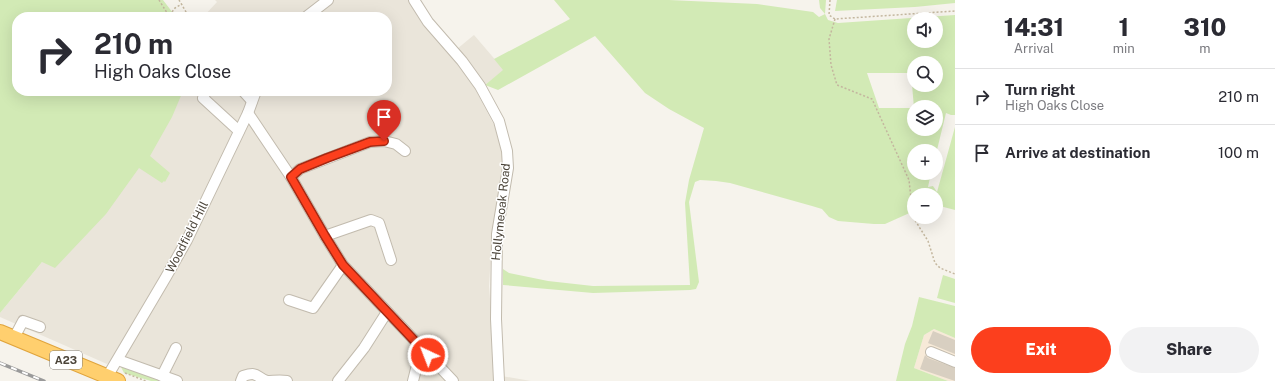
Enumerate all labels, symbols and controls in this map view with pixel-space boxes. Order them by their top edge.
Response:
map controls [907,12,943,224]
button: sound [907,12,943,48]
text: 14:31 [1004,13,1064,41]
text: 1 [1119,13,1129,41]
text: 310 [1184,13,1226,41]
text: 210 m [94,27,173,60]
icon: right [28,28,80,80]
text: Arrival [1014,41,1054,56]
text: min [1113,41,1135,56]
text: m [1199,41,1211,56]
button: search [907,56,943,92]
text: High Oaks Close [94,61,231,82]
text: Turn right [1005,81,1075,98]
icon: right [971,86,993,108]
text: 210 m [1218,88,1259,105]
text: High Oaks Close [1005,98,1104,113]
pin [367,100,401,141]
button: layers [907,100,943,136]
icon: arrive [373,106,395,128]
icon: arrive [971,142,993,164]
button: + [907,144,943,180]
text: Arrive at destination [1005,144,1150,161]
text: 100 m [1218,144,1259,161]
street label: Hollymeoak Road [489,163,513,261]
button: − [907,188,943,224]
street label: Woodfield Hill [163,198,211,275]
button: Exit [971,327,1111,373]
button: Share [1119,327,1259,373]
position arrow [407,334,449,376]
road number: A23 [50,351,82,369]

